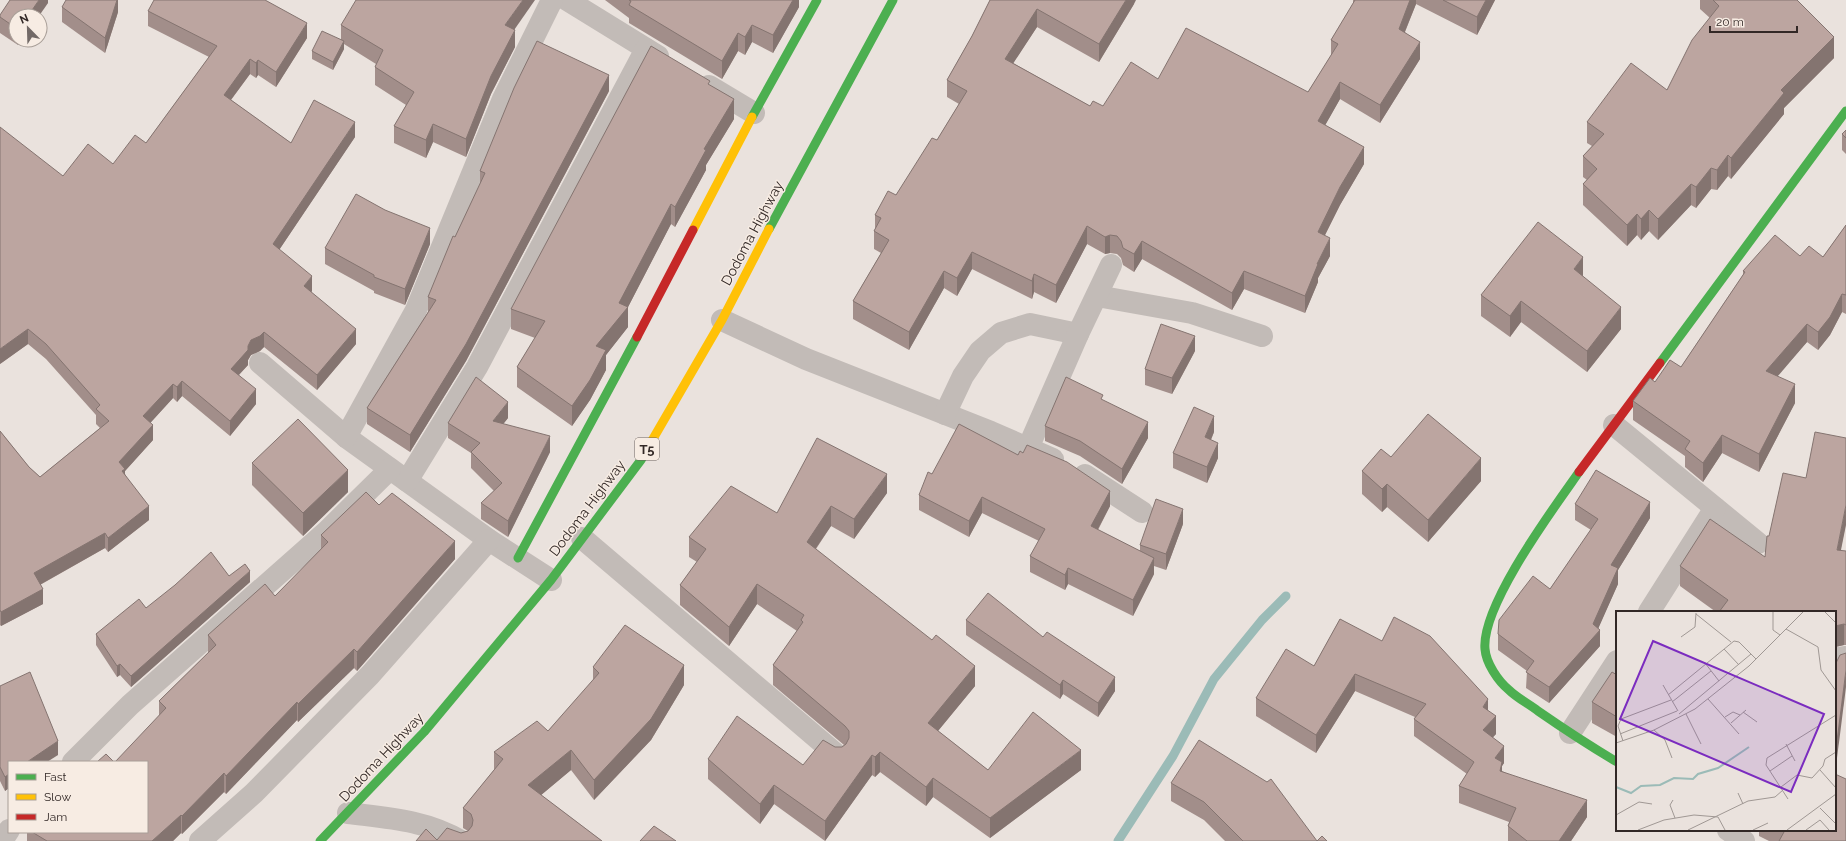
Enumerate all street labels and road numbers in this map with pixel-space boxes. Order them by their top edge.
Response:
street label: Dodoma Highway [718,178,786,288]
road number: T5 [635,438,659,460]
street label: Dodoma Highway [546,457,628,559]
street label: Dodoma Highway [336,709,427,805]

